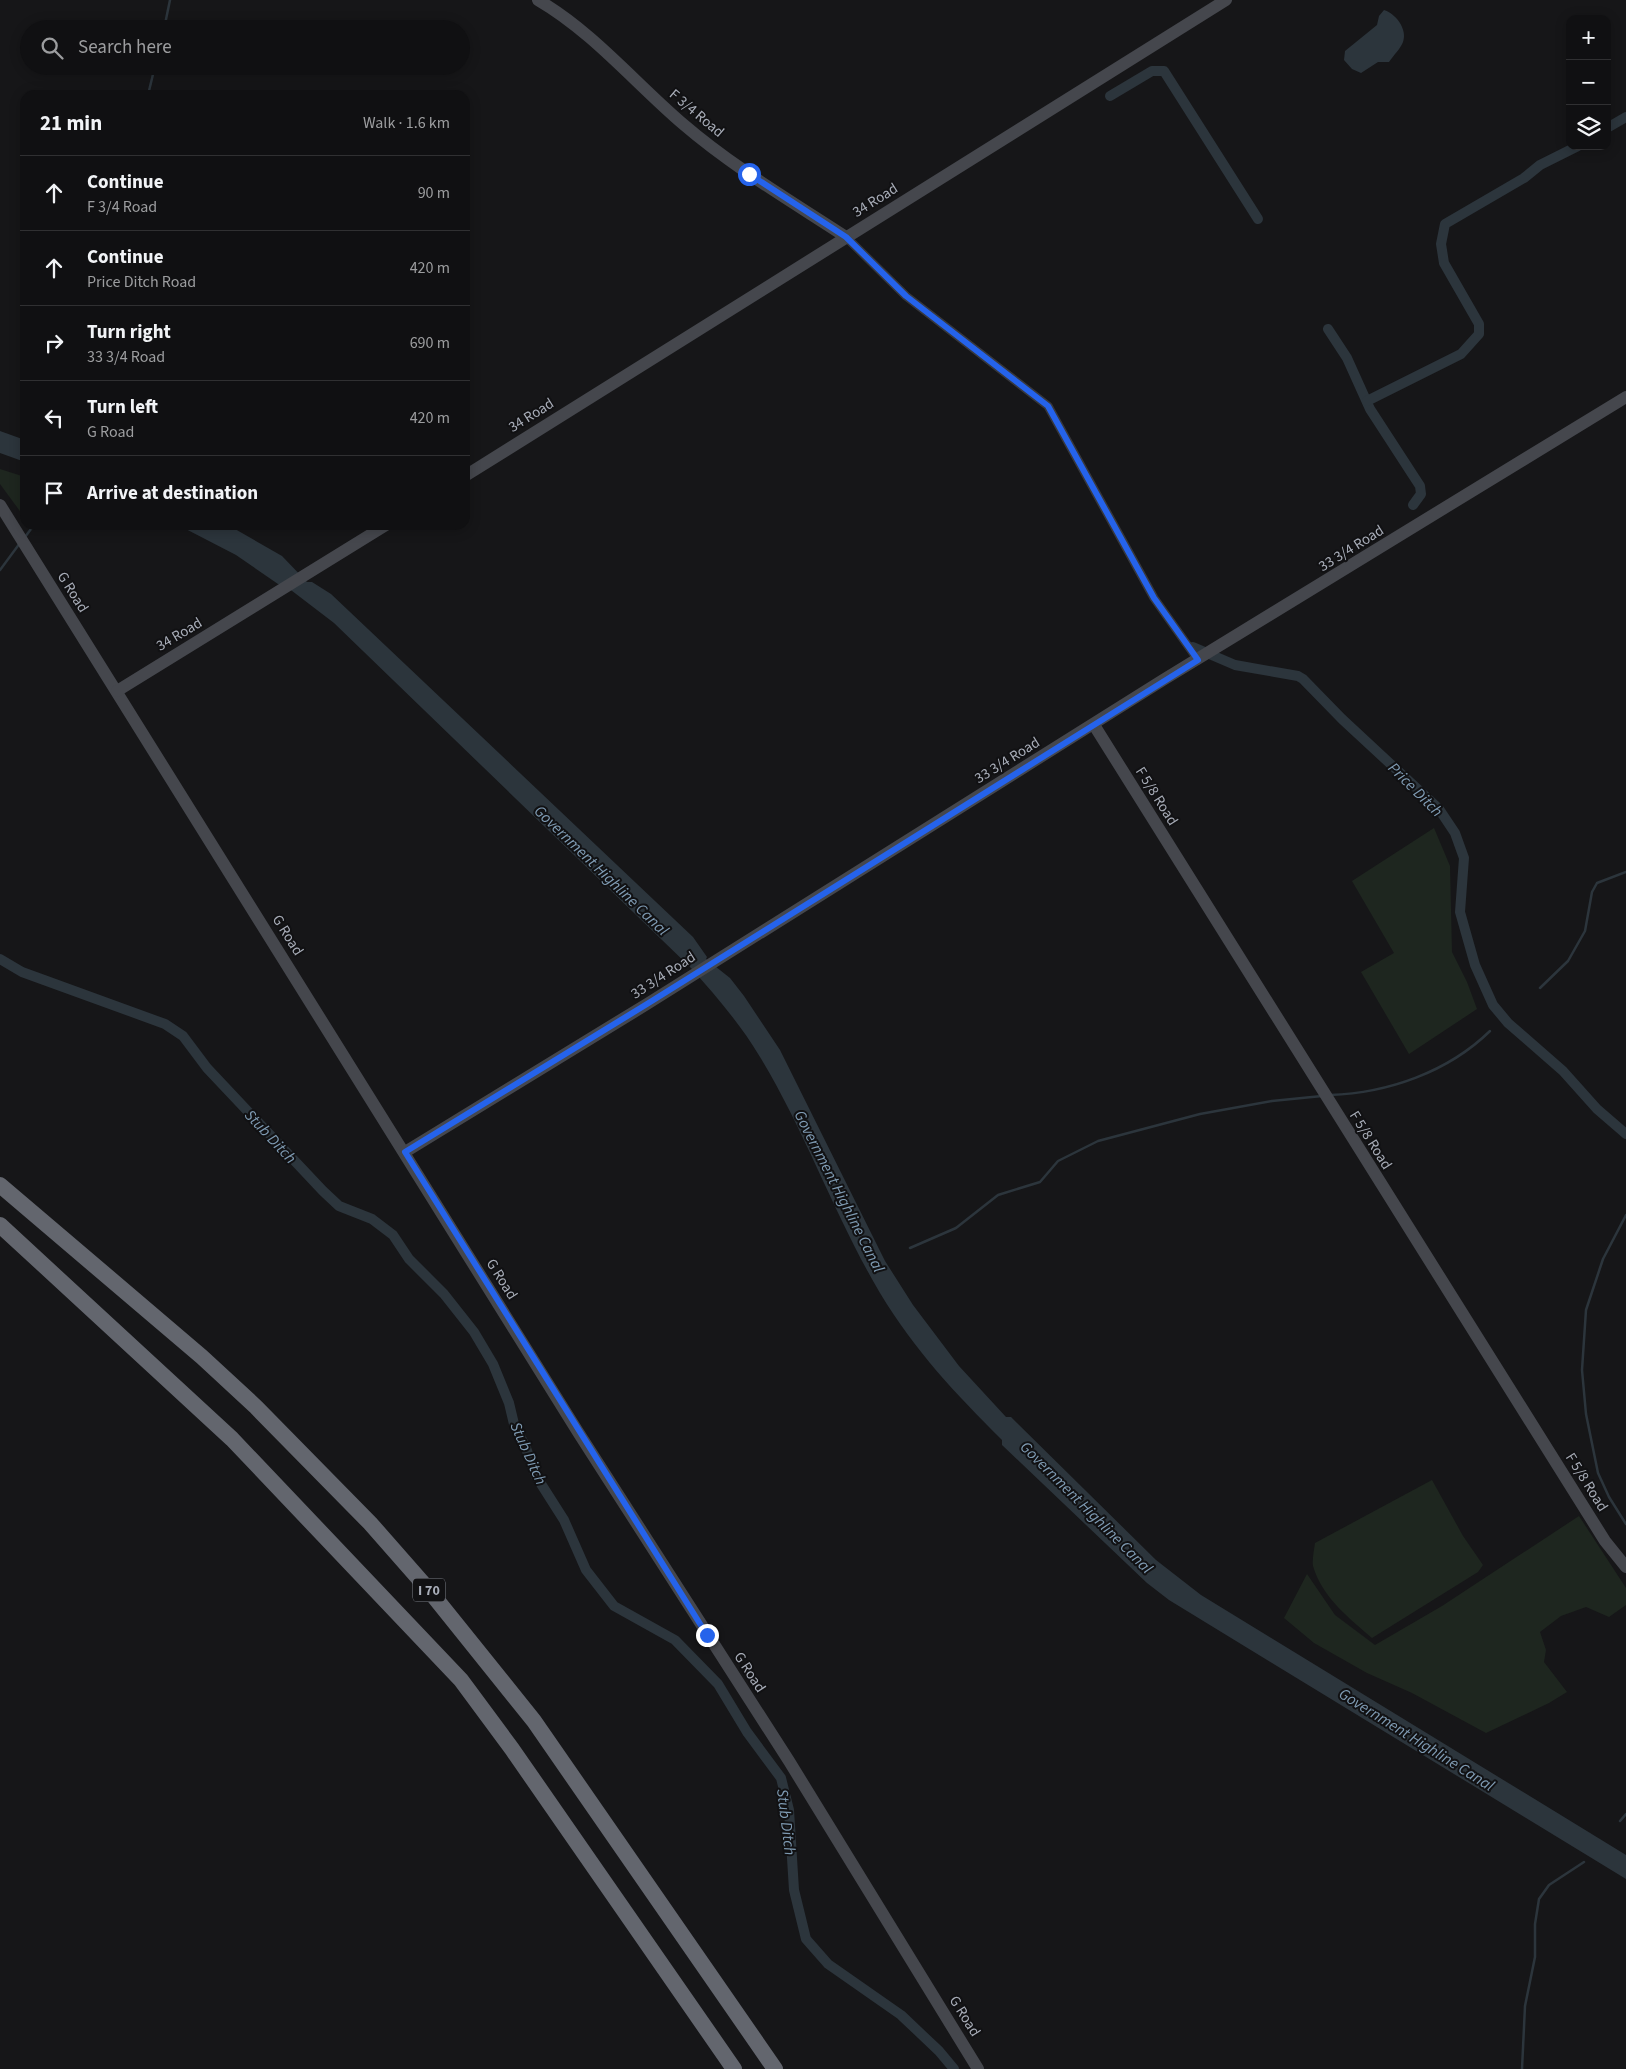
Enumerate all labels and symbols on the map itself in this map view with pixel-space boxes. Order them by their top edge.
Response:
street label: F 3/4 Road [665,84,729,143]
route start [738,163,761,186]
street label: 34 Road [848,178,902,223]
street label: 34 Road [504,393,558,438]
street label: 33 3/4 Road [1315,520,1388,577]
street label: G Road [52,568,93,617]
street label: 34 Road [152,613,206,656]
street label: 33 3/4 Road [971,732,1044,789]
water label: Price Ditch [1383,757,1448,822]
street label: F 5/8 Road [1130,763,1183,830]
water label: Government Highline Canal [529,801,673,941]
street label: G Road [267,911,308,960]
street label: 33 3/4 Road [627,947,700,1004]
water label: Stub Ditch [239,1105,301,1169]
water label: Government Highline Canal [789,1107,890,1276]
street label: F 5/8 Road [1344,1107,1397,1174]
street label: G Road [481,1255,522,1304]
water label: Stub Ditch [504,1418,552,1488]
water label: Government Highline Canal [1015,1437,1157,1579]
street label: F 5/8 Road [1560,1449,1613,1516]
road number: I 70 [413,1578,445,1602]
route end [696,1624,719,1647]
street label: G Road [729,1648,770,1697]
water label: Government Highline Canal [1335,1683,1498,1797]
water label: Stub Ditch [771,1788,801,1857]
street label: G Road [944,1992,985,2041]

